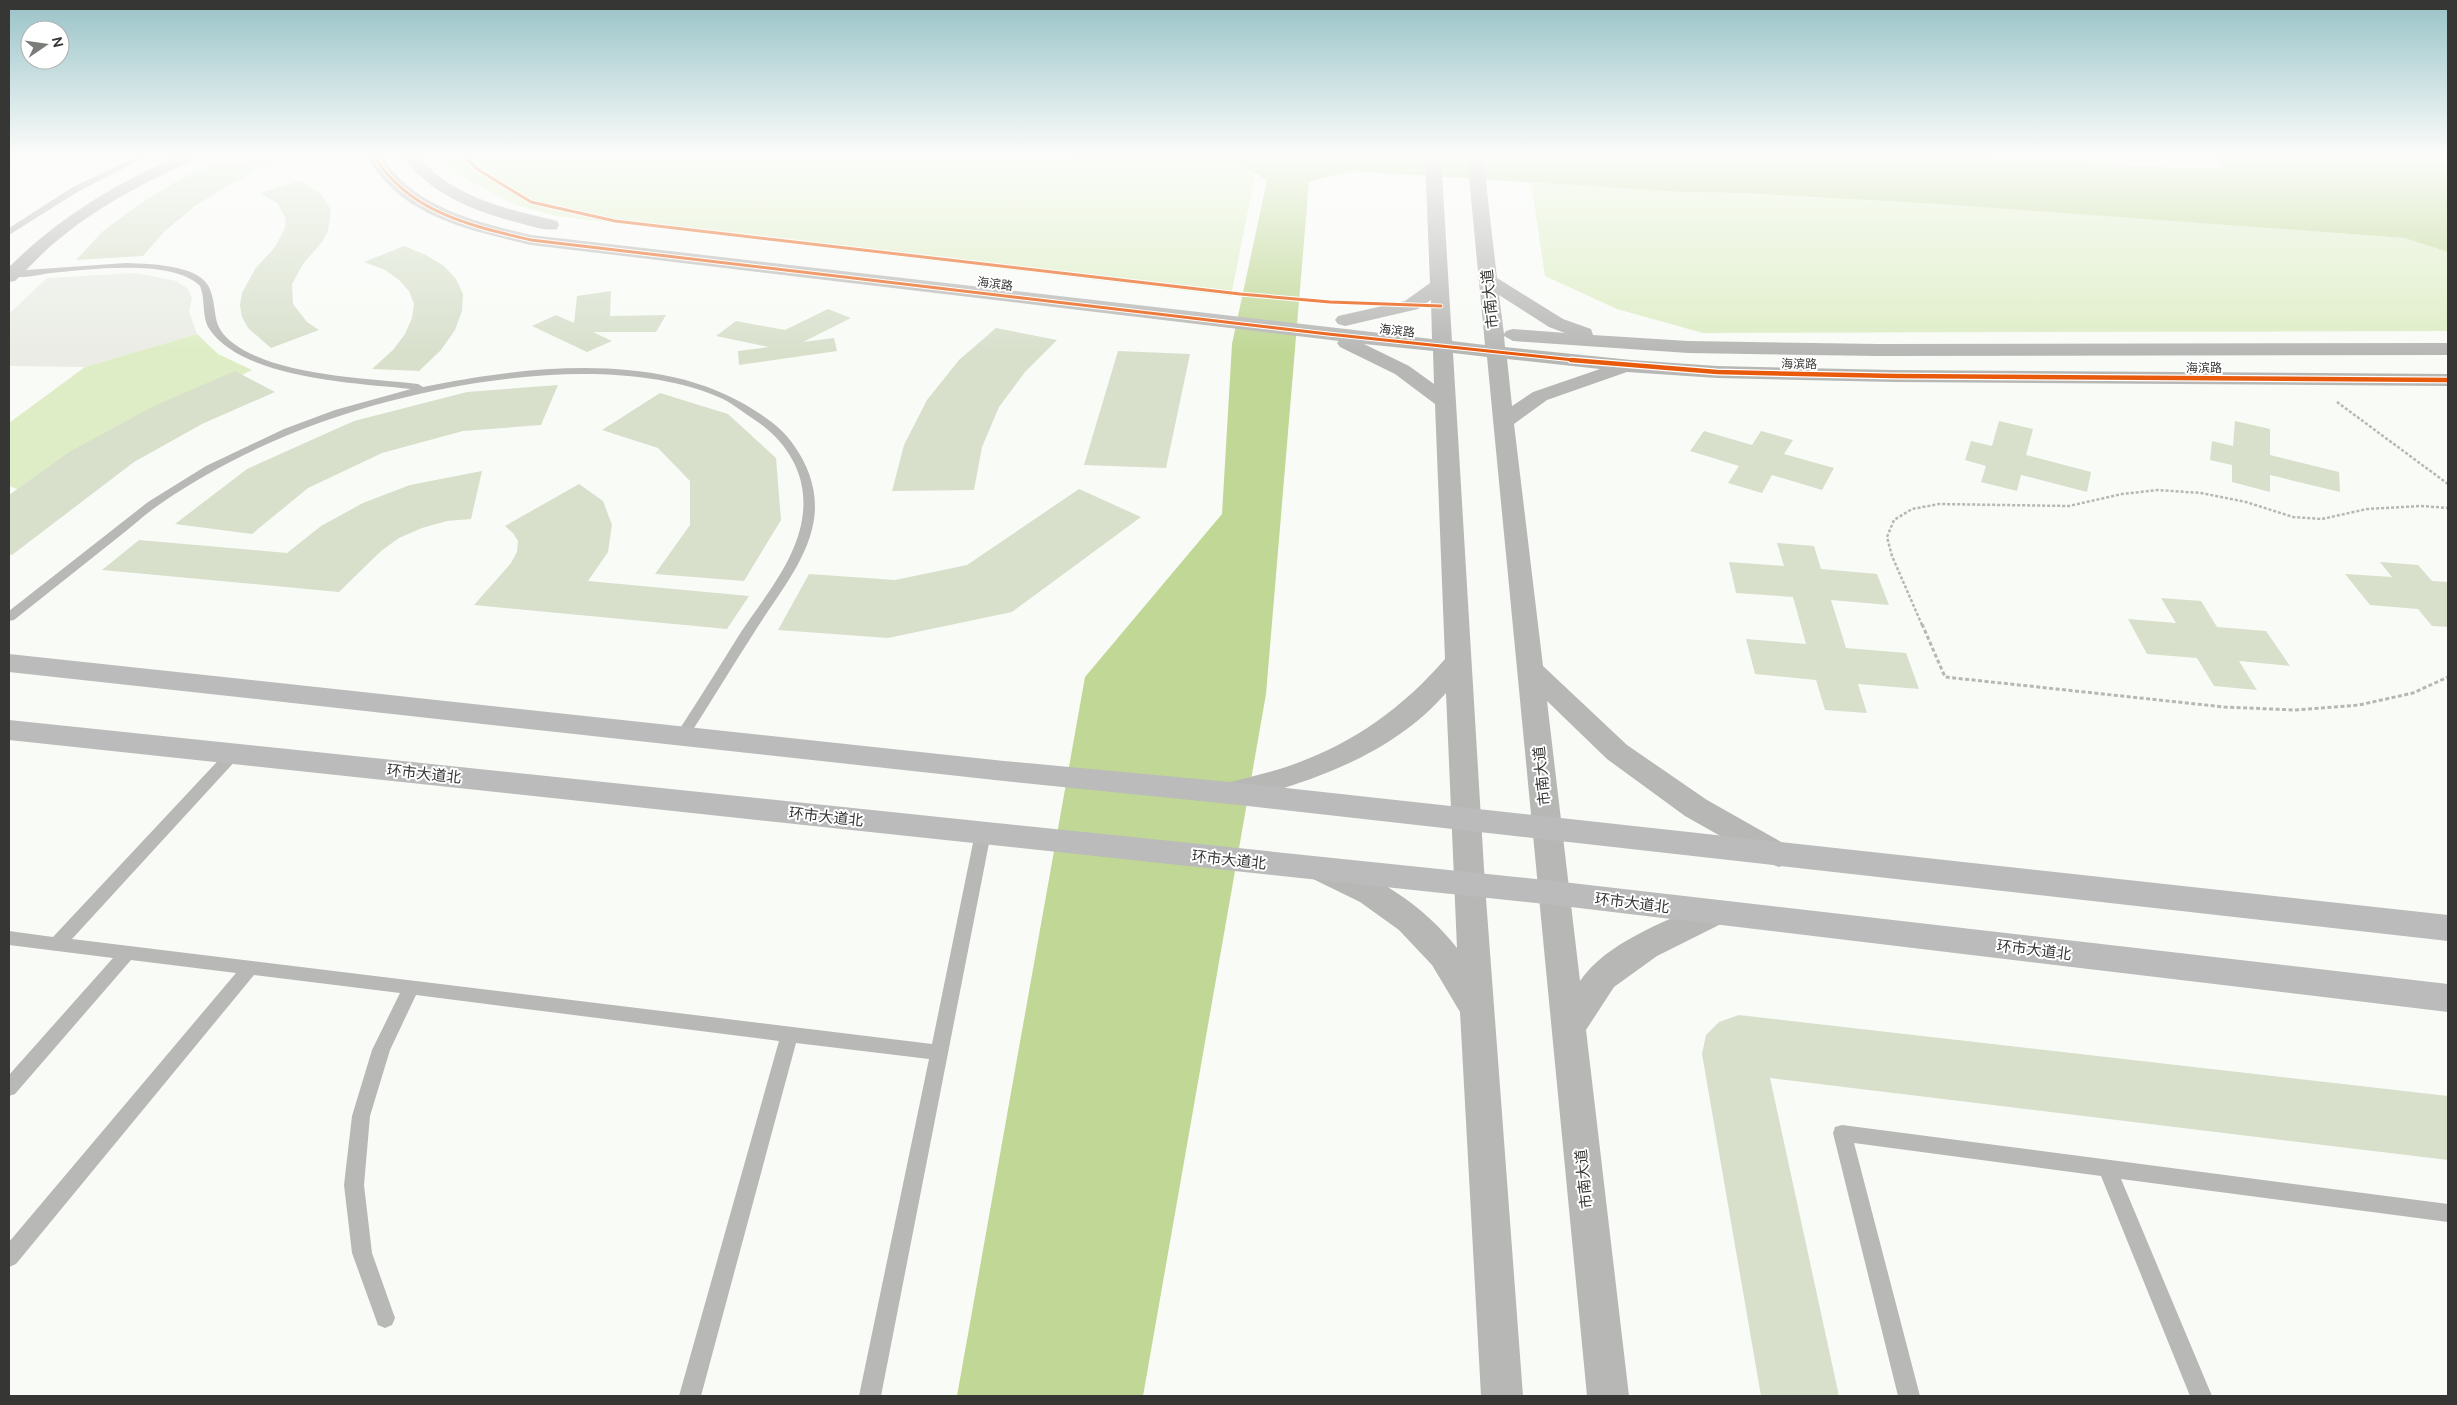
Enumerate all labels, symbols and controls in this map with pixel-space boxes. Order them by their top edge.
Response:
north arrow [20,20,70,70]
text: N [48,35,68,49]
street label: 市南大道 [1477,268,1503,330]
street label: 海滨路 [976,274,1014,294]
street label: 海滨路 [1378,321,1416,341]
street label: 海滨路 [1781,356,1817,372]
street label: 海滨路 [2186,360,2222,376]
street label: 市南大道 [1529,745,1555,807]
street label: 环市大道北 [386,760,462,788]
street label: 环市大道北 [788,803,864,831]
street label: 环市大道北 [1191,846,1267,874]
street label: 环市大道北 [1594,889,1670,917]
street label: 环市大道北 [1996,936,2072,964]
street label: 市南大道 [1571,1148,1597,1210]

